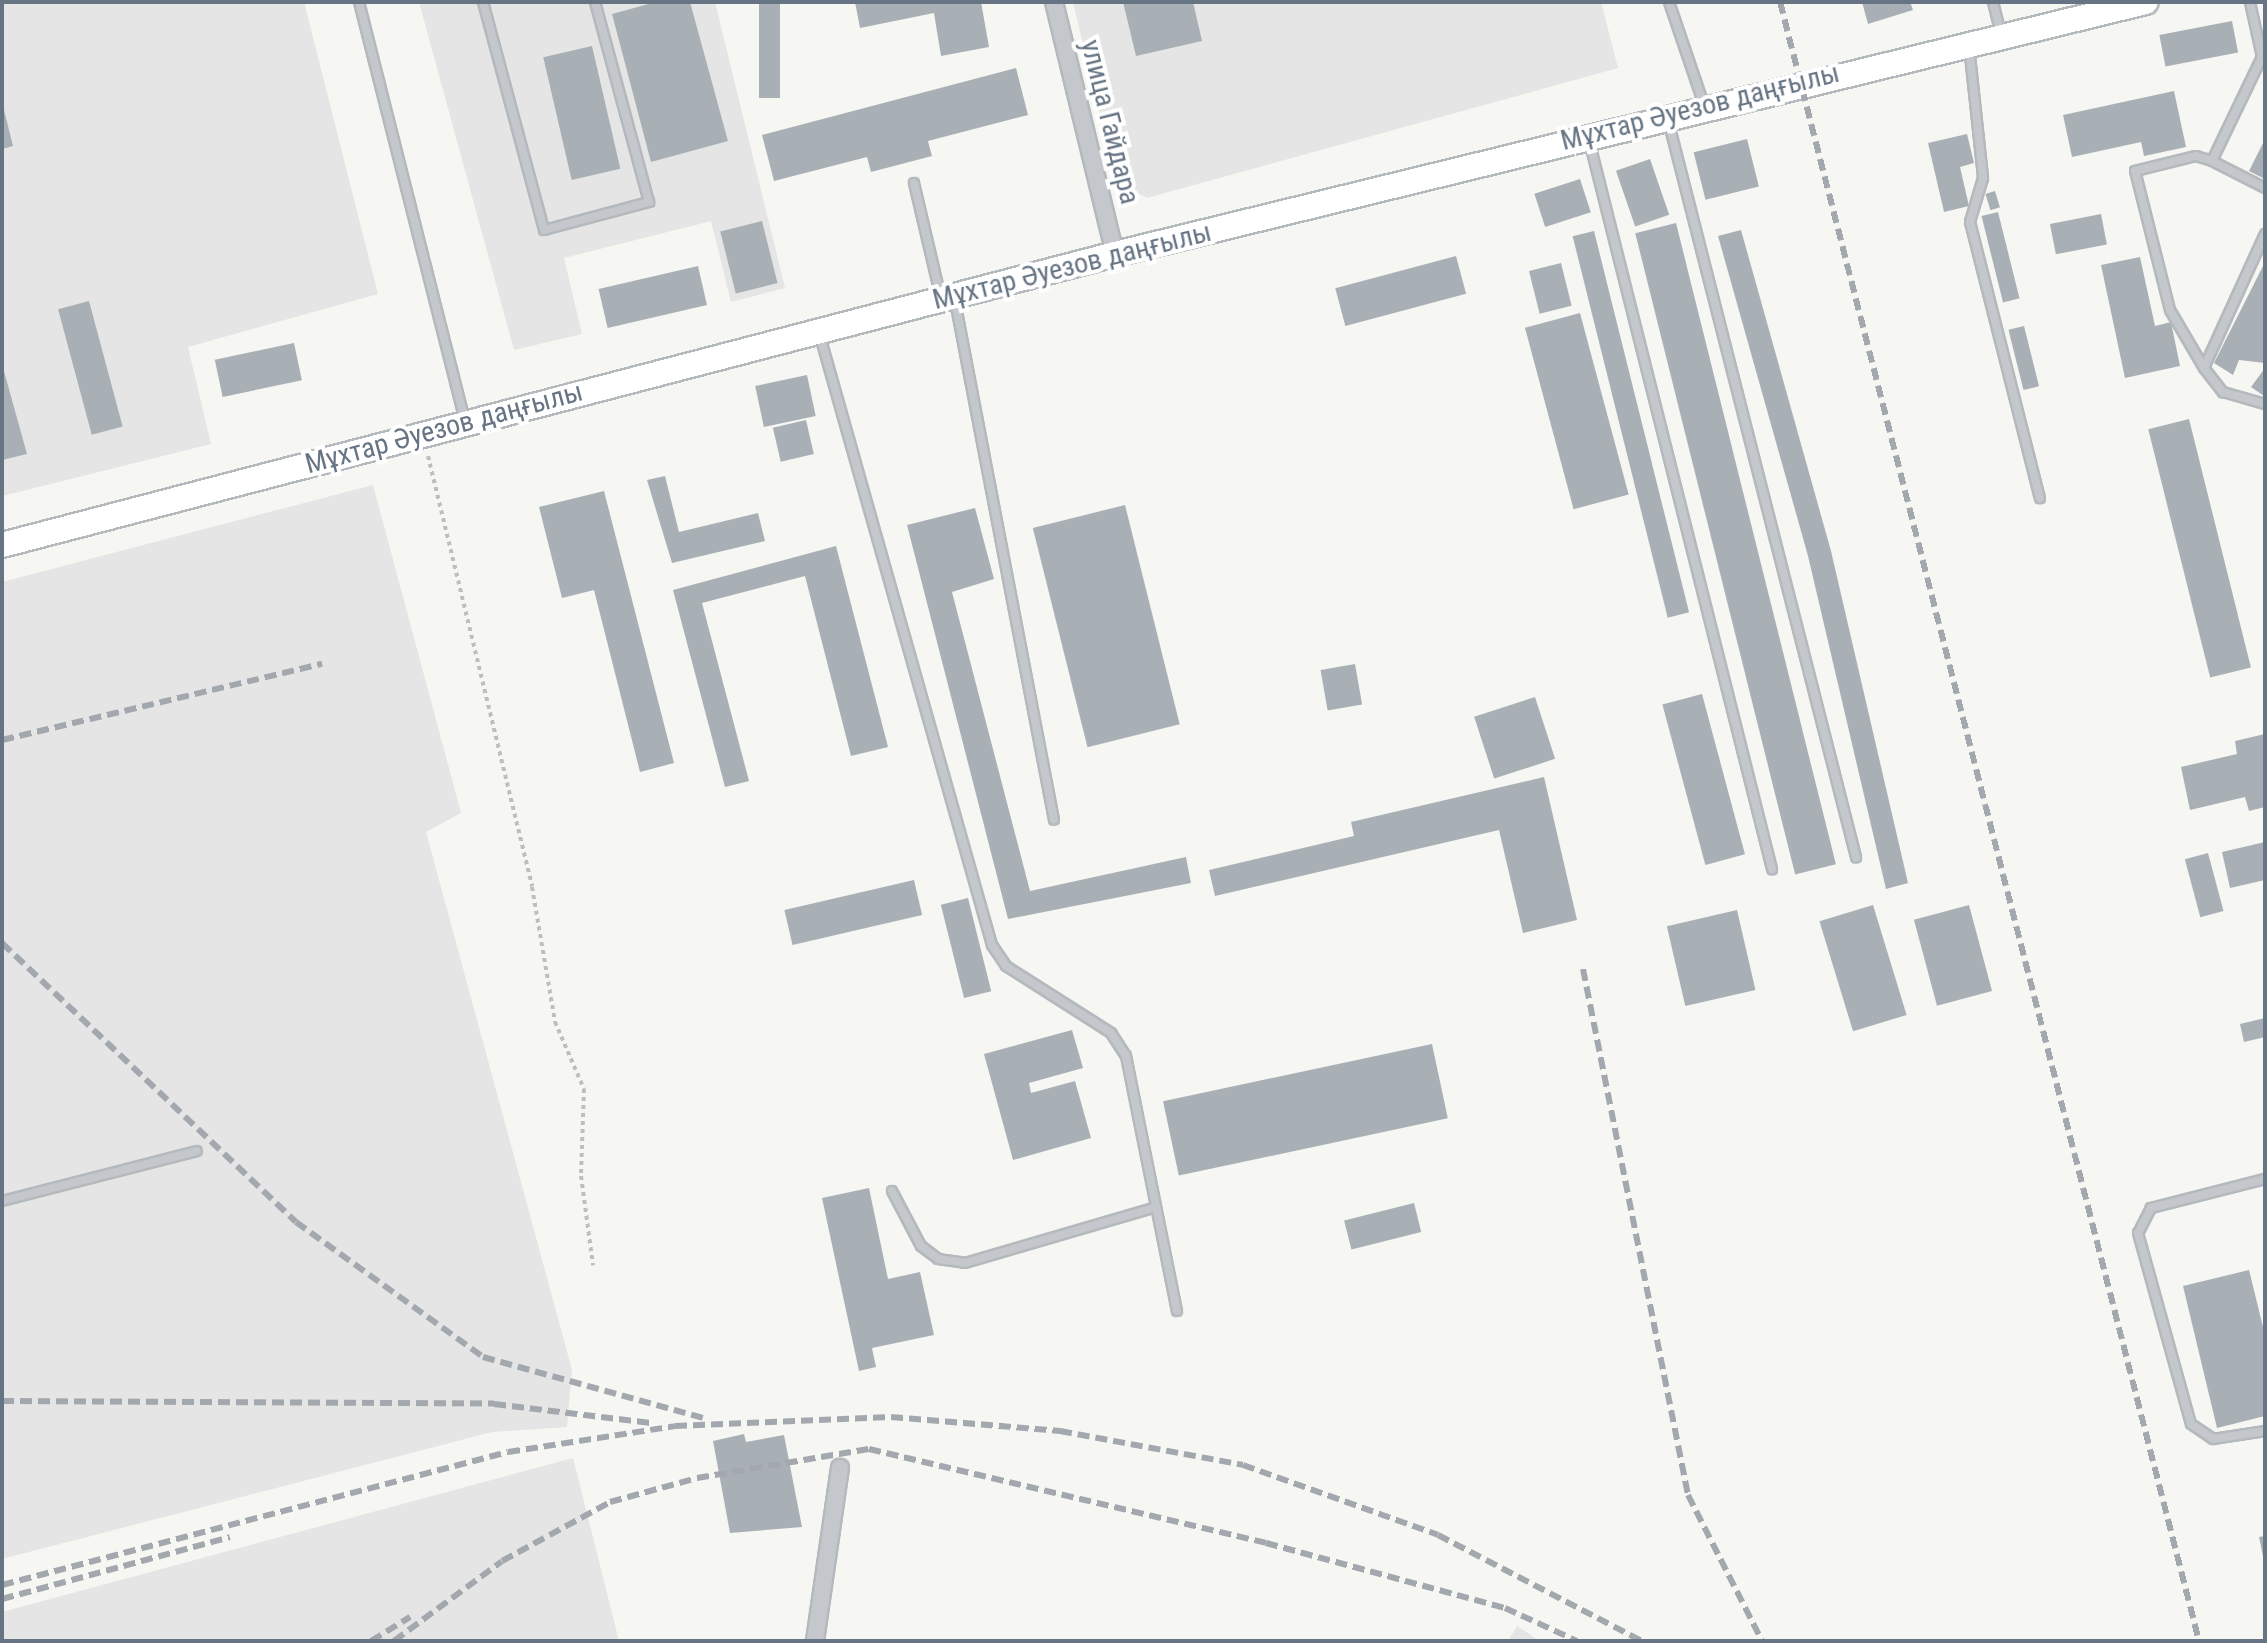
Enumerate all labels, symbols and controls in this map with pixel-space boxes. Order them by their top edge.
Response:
street label: улица Гайдара [1073,36,1147,208]
street label: Мұхтар Әуезов даңғылы [1557,56,1843,158]
street label: Мұхтар Әуезов даңғылы [929,215,1215,317]
street label: Мұхтар Әуезов даңғылы [302,375,586,481]

